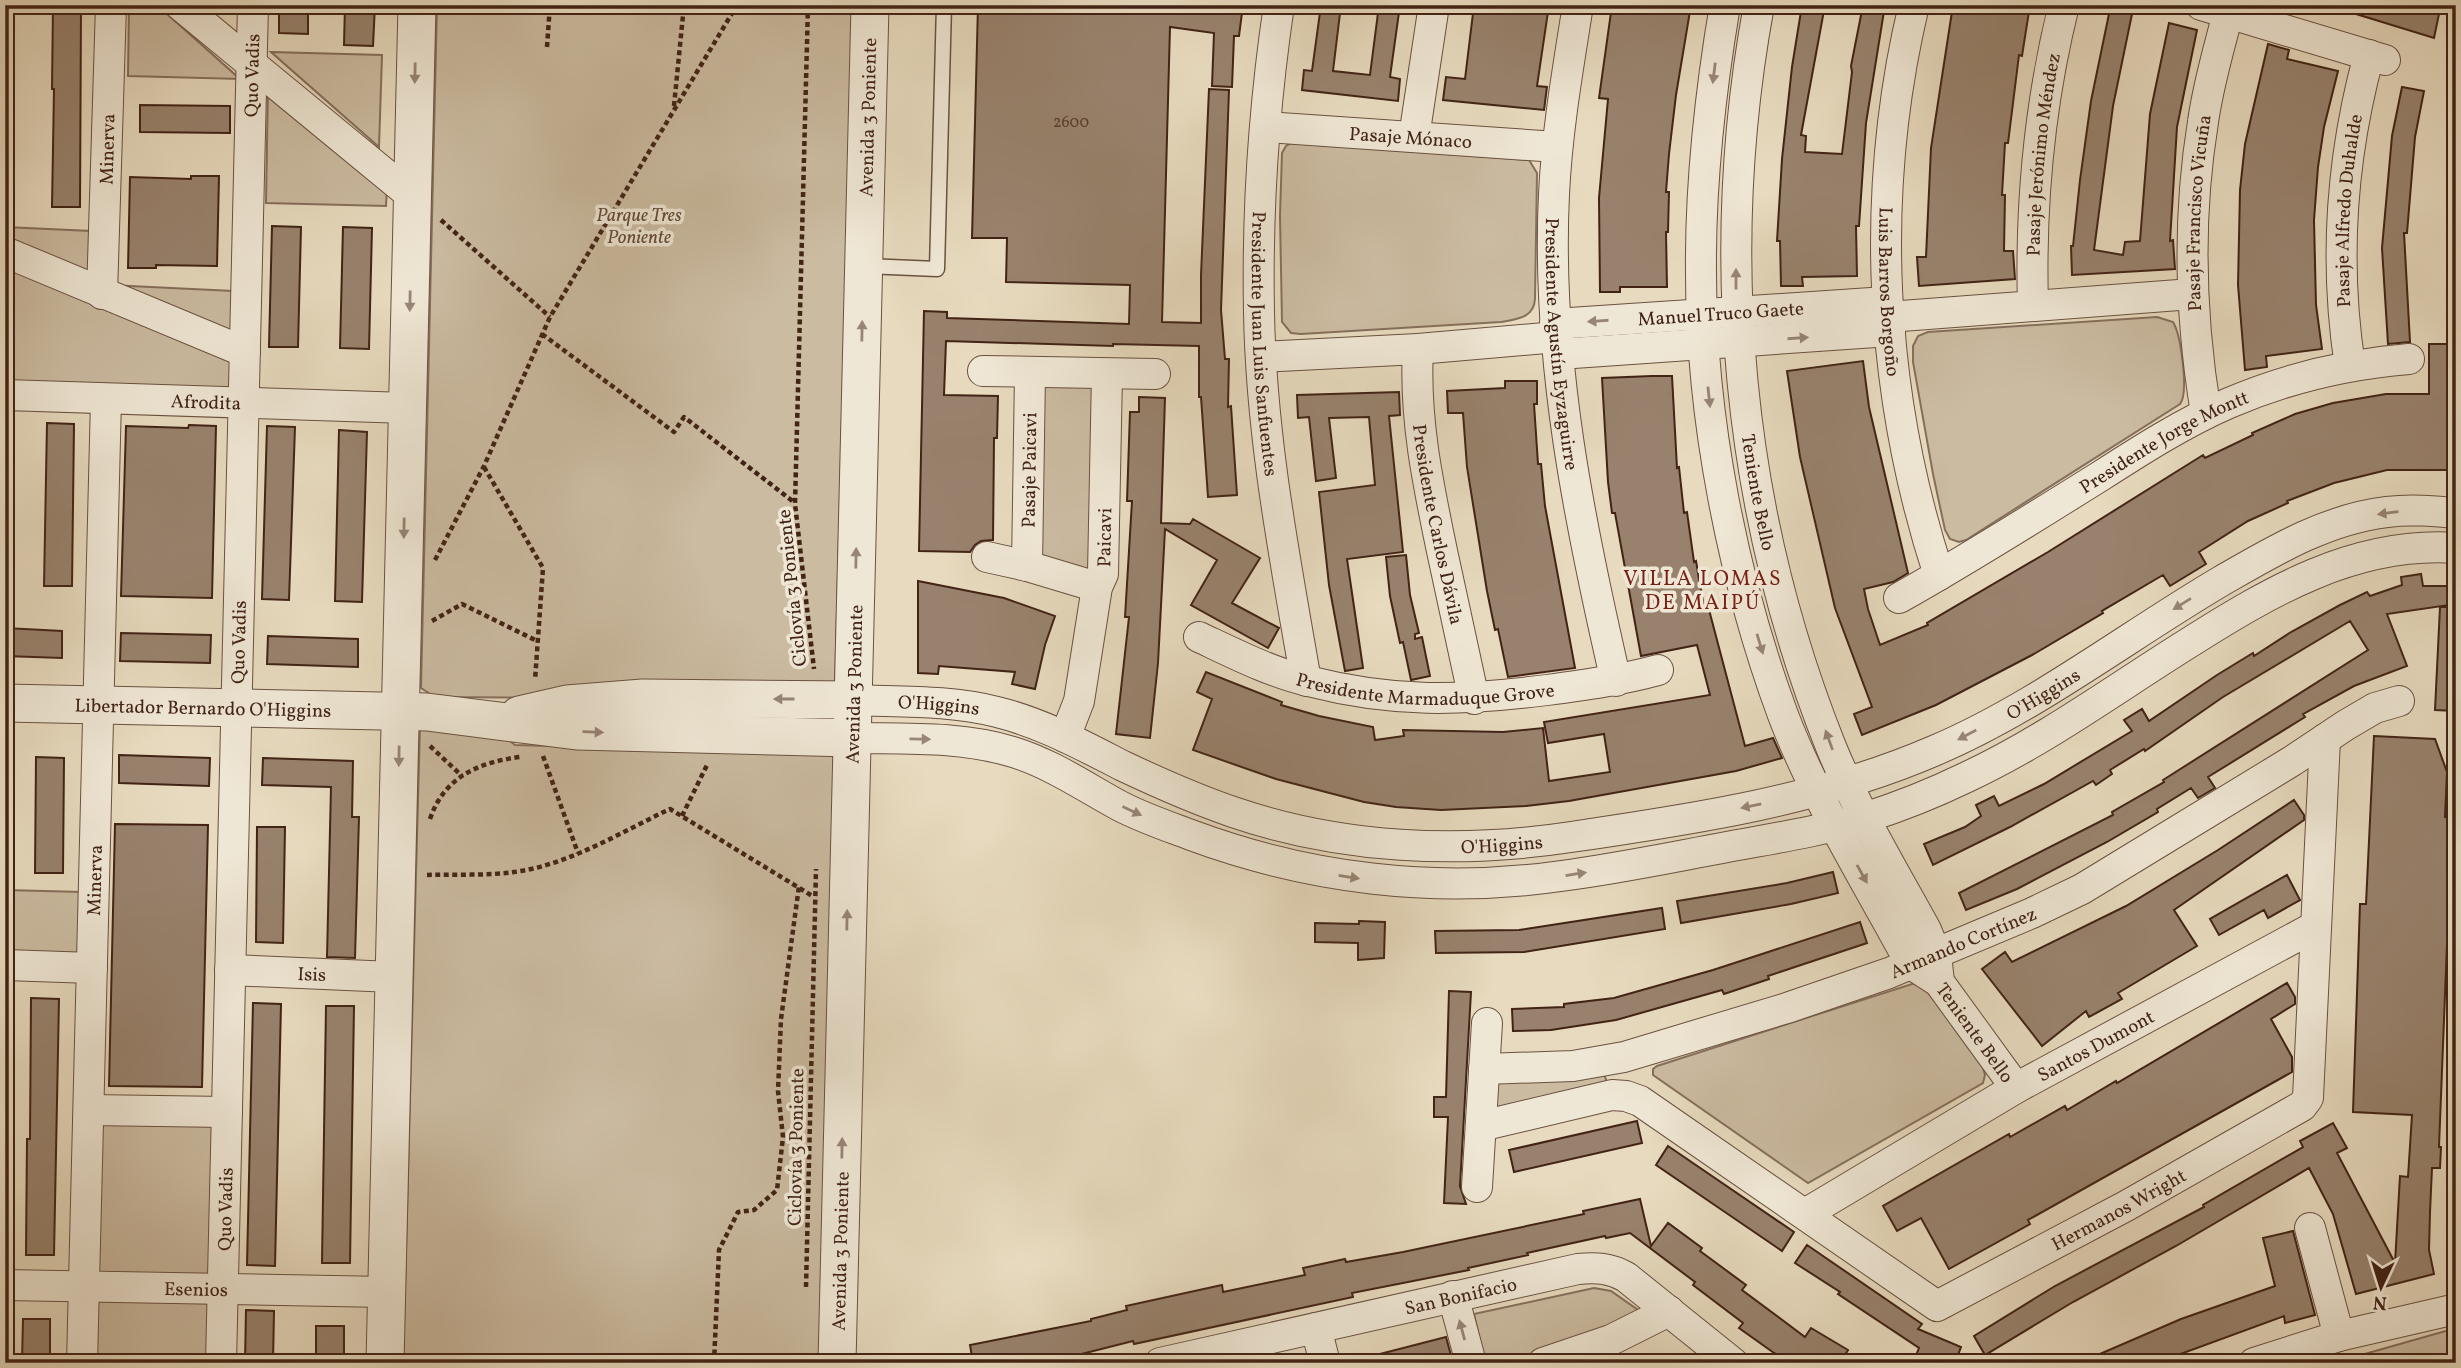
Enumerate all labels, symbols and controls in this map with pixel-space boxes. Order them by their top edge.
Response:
street label: Quo Vadis [239,33,267,117]
street label: Avenida 3 Poniente [854,37,884,197]
street label: Pasaje Jerónimo Méndez [2021,51,2068,256]
one-way arrow [1709,62,1720,84]
one-way arrow [409,63,421,85]
house number: 2600 [1053,112,1089,134]
street label: Pasaje Alfredo Duhalde [2331,112,2370,308]
street label: Minerva [94,113,123,185]
street label: Pasaje Francisco Vicuña [2181,113,2219,312]
street label: Pasaje Mónaco [1348,122,1473,156]
park label: Parque Tres Poniente [596,203,682,251]
street label: Luis Barros Borgoño [1871,207,1905,378]
street label: Presidente Juan Luis Sanfuentes [1244,211,1283,478]
street label: Presidente Agustín Eyzaguirre [1538,217,1584,472]
one-way arrow [1730,268,1742,290]
one-way arrow [404,290,415,312]
street label: Manuel Truco Gaete [1637,296,1805,333]
one-way arrow [1587,316,1609,327]
one-way arrow [856,320,868,342]
one-way arrow [1787,332,1809,343]
street label: Presidente Jorge Montt [2075,385,2253,501]
one-way arrow [1704,386,1715,408]
street label: Afrodita [170,389,242,418]
street label: Pasaje Paicavi [1017,412,1044,528]
street label: Presidente Carlos Dávila [1405,423,1469,627]
street label: Teniente Bello [1734,433,1780,553]
street label: Paicavi [1092,507,1119,567]
one-way arrow [2377,507,2399,518]
street label: Ciclovía 3 Poniente [772,508,814,668]
one-way arrow [398,518,410,540]
one-way arrow [851,547,862,569]
district label: VILLA LOMAS DE MAIPÚ [1623,565,1783,618]
one-way arrow [2172,598,2192,611]
street label: Quo Vadis [226,600,254,684]
street label: Avenida 3 Poniente [841,604,870,764]
one-way arrow [1755,633,1766,654]
street label: O'Higgins [2002,663,2086,728]
street label: Presidente Marmaduque Grove [1293,667,1556,713]
street label: O'Higgins [898,690,981,723]
street label: Libertador Bernardo O'Higgins [74,693,332,725]
one-way arrow [773,693,795,705]
one-way arrow [582,726,604,737]
one-way arrow [1823,729,1834,750]
one-way arrow [1956,729,1976,741]
one-way arrow [909,734,931,745]
one-way arrow [393,745,405,767]
one-way arrow [1740,801,1762,812]
one-way arrow [1122,806,1142,817]
street label: O'Higgins [1461,830,1544,861]
street label: Minerva [82,844,110,916]
one-way arrow [1856,864,1868,883]
one-way arrow [1565,868,1587,879]
one-way arrow [1338,871,1360,882]
street label: Armando Cortínez [1886,902,2041,986]
one-way arrow [842,909,853,931]
street label: Isis [297,962,327,989]
street label: Teniente Bello [1929,978,2019,1089]
street label: Santos Dumont [2033,1005,2160,1089]
street label: Ciclovía 3 Poniente [783,1068,811,1226]
one-way arrow [836,1136,848,1158]
street label: Hermanos Wright [2047,1163,2192,1258]
street label: Quo Vadis [213,1167,241,1251]
street label: Avenida 3 Poniente [827,1171,857,1331]
north arrow [2346,1252,2416,1322]
street label: San Bonifacio [1402,1272,1520,1323]
street label: Esenios [164,1277,228,1304]
text: N [2372,1288,2388,1315]
one-way arrow [1456,1318,1467,1340]

